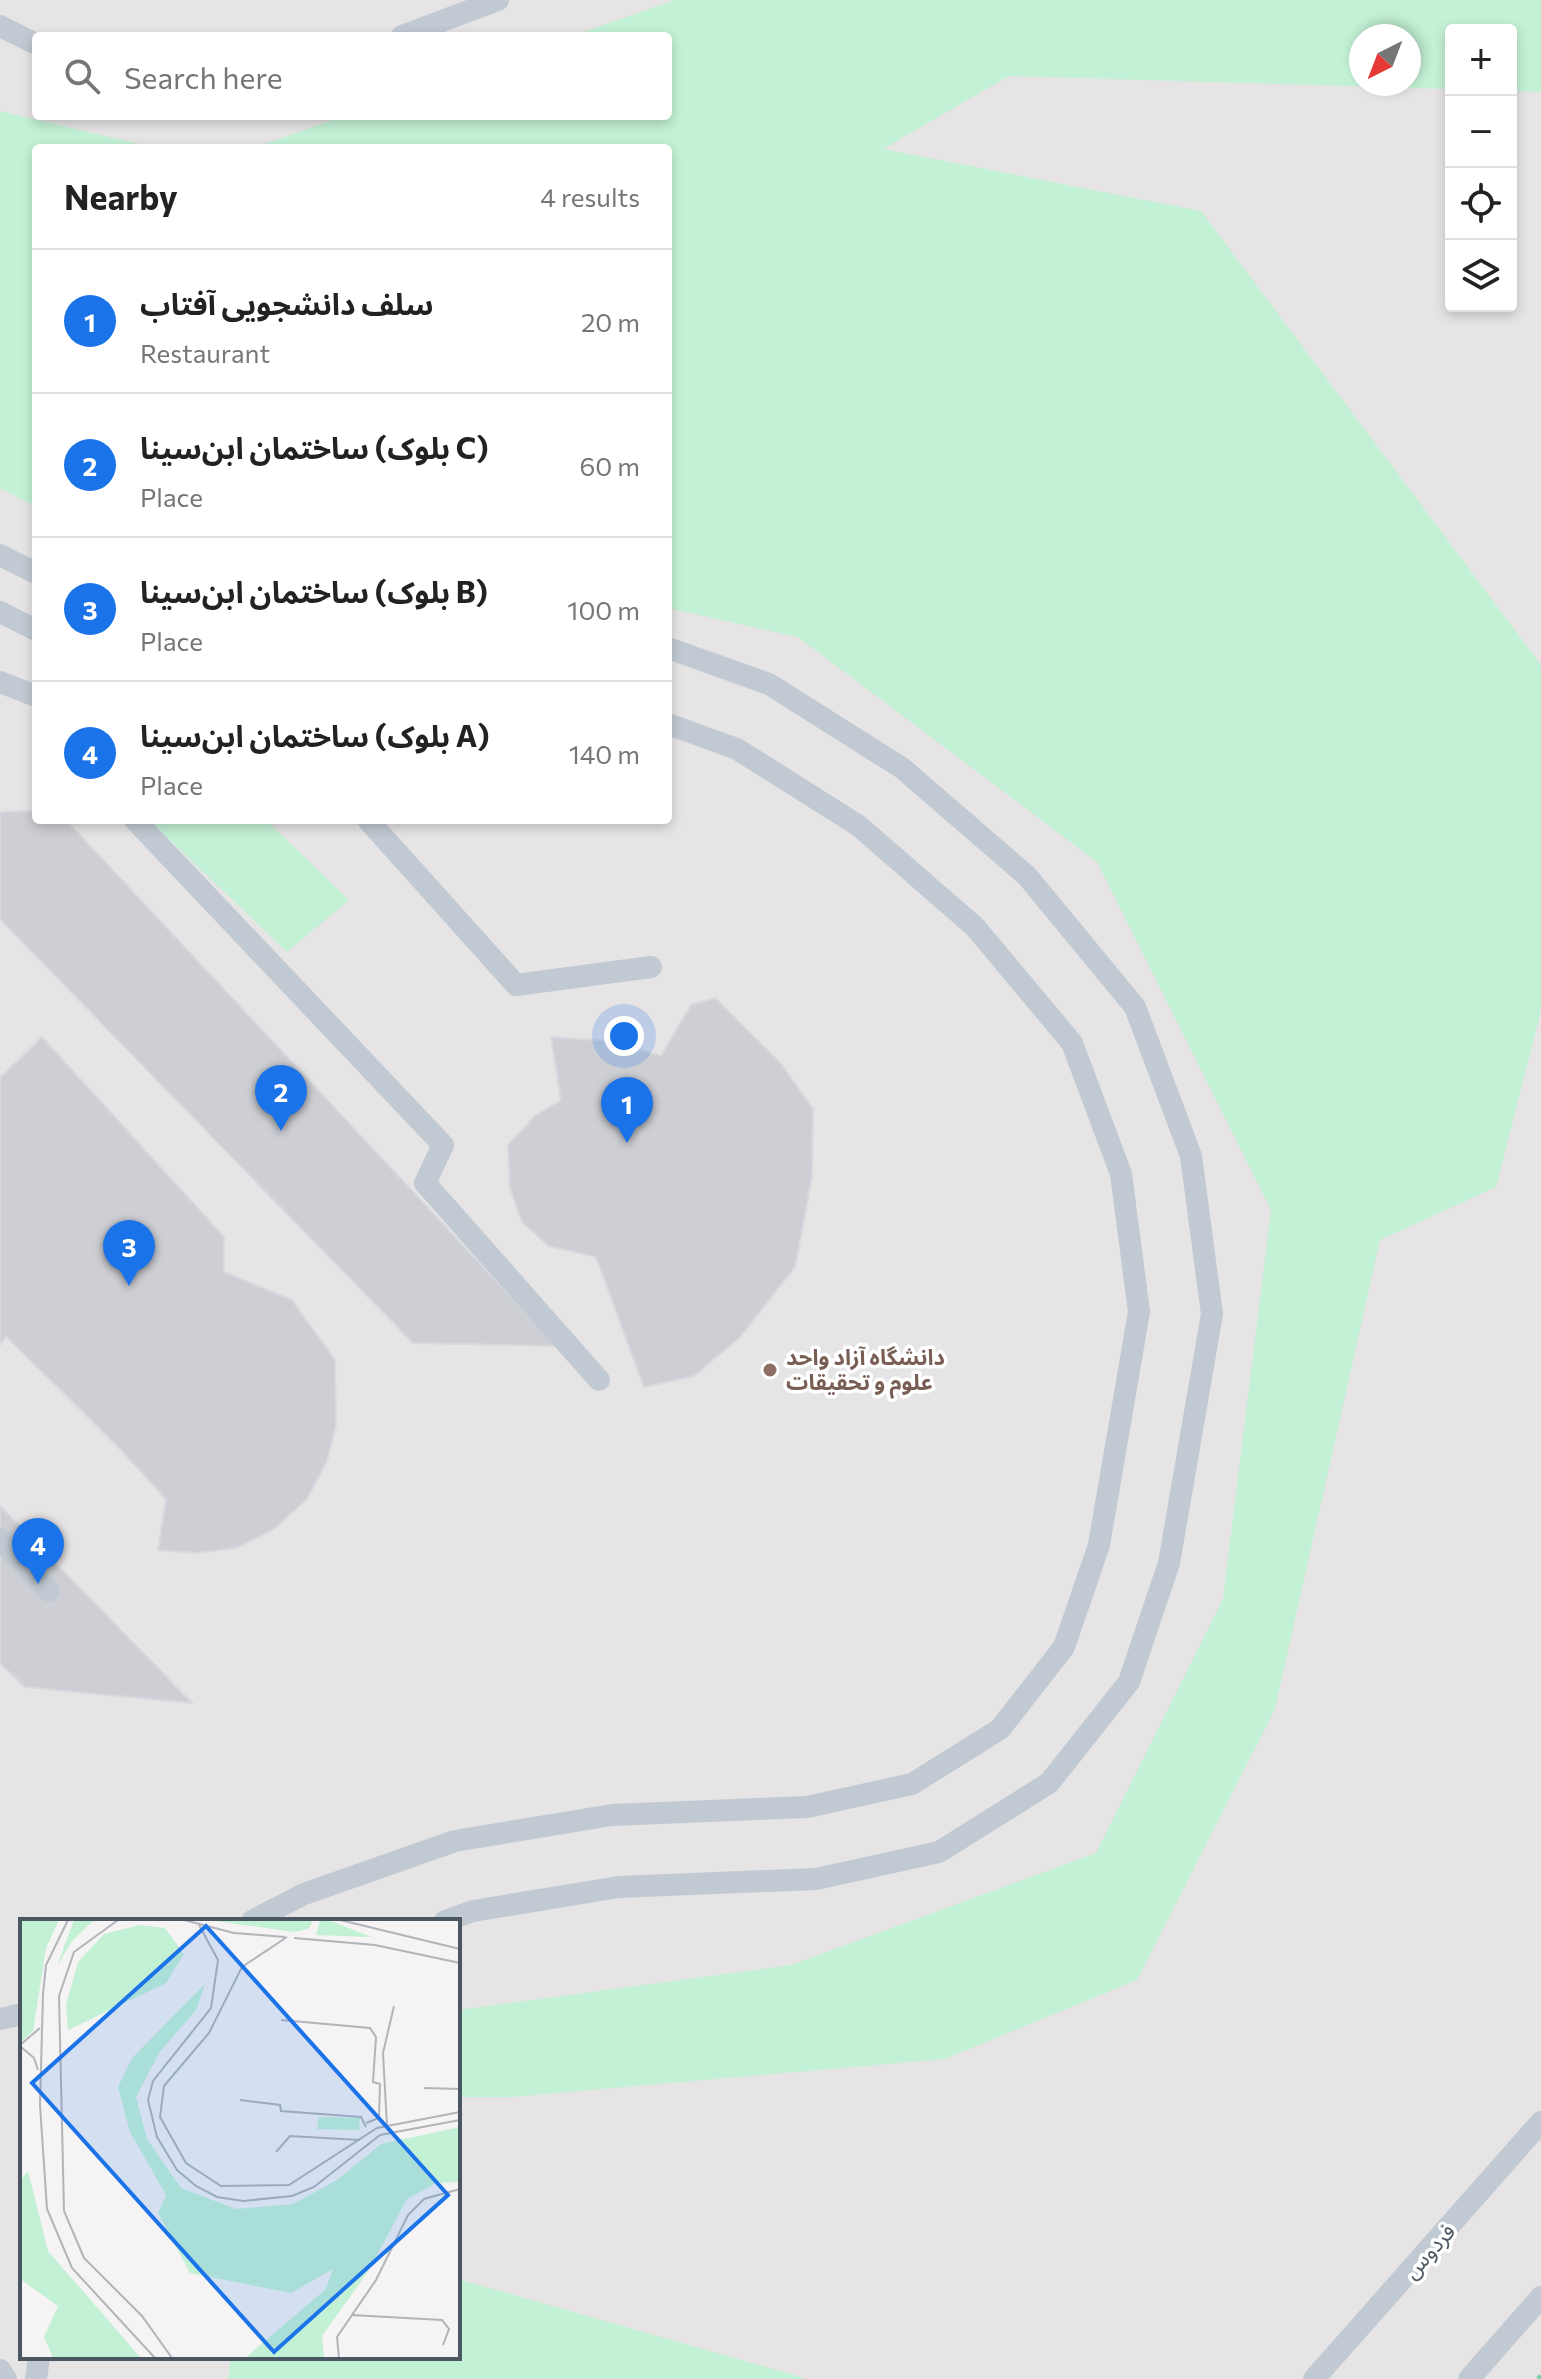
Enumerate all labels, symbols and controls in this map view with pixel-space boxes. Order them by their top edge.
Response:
north arrow [1349,24,1421,96]
map controls [1445,24,1517,312]
button: + [1445,24,1517,96]
search box [32,32,672,120]
icon: search [60,54,104,98]
text: Search here [124,58,283,95]
button: − [1445,96,1517,168]
button: locate [1445,168,1517,240]
text: Nearby [64,175,178,217]
text: 4 results [540,181,640,212]
button: layers [1445,240,1517,312]
text: سلف دانشجویی آفتاب [140,284,433,321]
text: 1 [84,306,96,337]
text: 20 m [581,306,640,337]
text: Restaurant [140,337,270,368]
text: ساختمان ابن‌سینا (بلوک C) [140,428,489,465]
text: 2 [83,450,97,481]
text: 60 m [580,450,640,481]
text: Place [140,481,203,512]
text: ساختمان ابن‌سینا (بلوک B) [140,572,488,609]
text: 3 [82,594,98,625]
text: 100 m [567,594,640,625]
text: Place [140,625,203,656]
text: ساختمان ابن‌سینا (بلوک A) [140,716,490,753]
text: 4 [82,738,98,769]
text: 140 m [569,738,640,769]
text: Place [140,769,203,800]
your location [604,1016,644,1056]
pin: 2 [255,1065,307,1131]
pin: 1 [601,1077,653,1143]
pin: 3 [103,1220,155,1286]
place label: دانشگاه آزاد واحد علوم و تحقیقات [786,1343,945,1399]
marker: دانشگاه آزاد واحد علوم و تحقیقات [761,1361,779,1379]
pin: 4 [12,1518,64,1584]
inset map [20,1919,460,2359]
street label: فردوس [1397,2218,1460,2284]

